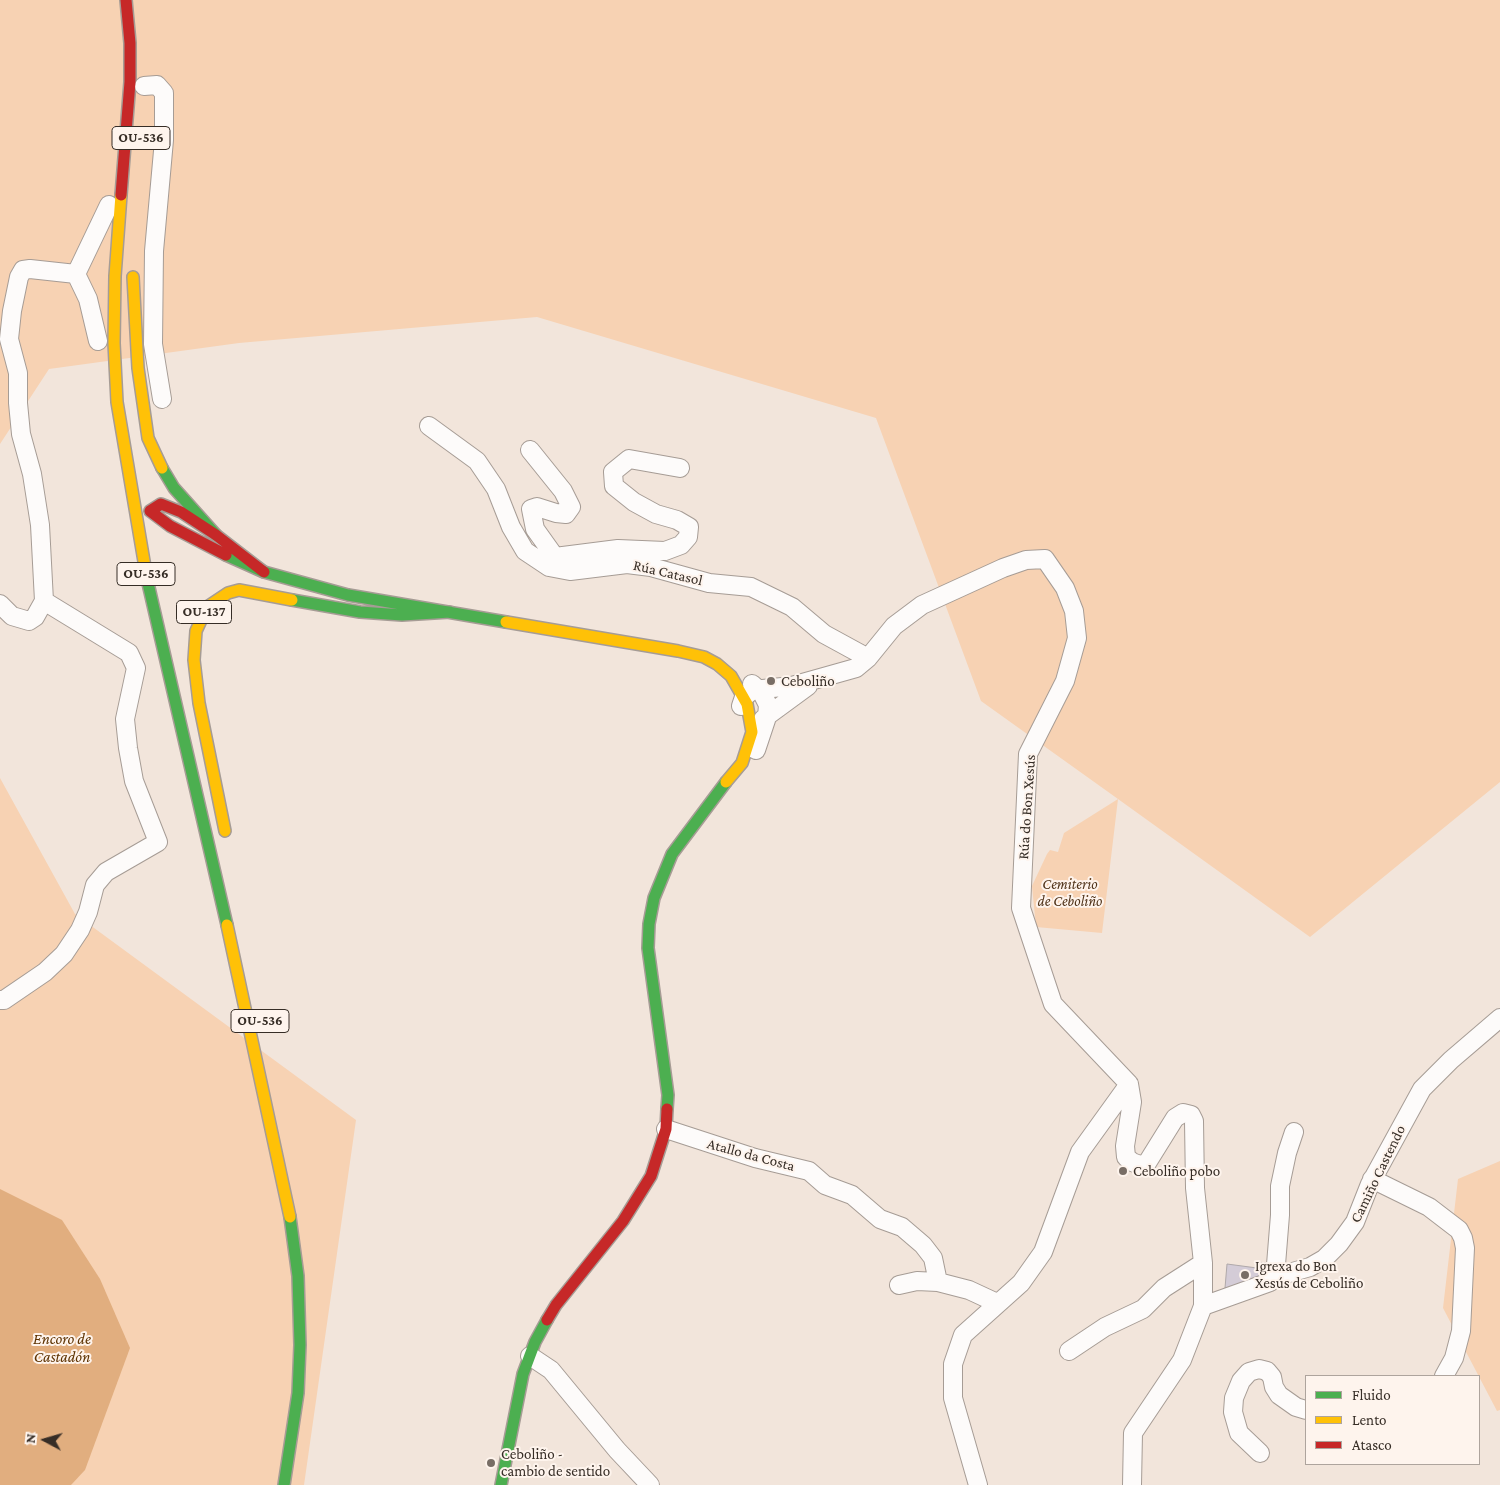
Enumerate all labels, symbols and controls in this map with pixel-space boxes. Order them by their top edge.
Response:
road number: OU-536 [112,126,170,150]
street label: Rúa Catasol [632,556,704,590]
road number: OU-536 [117,562,175,586]
road number: OU-137 [176,600,232,624]
place label: Ceboliño [781,672,835,690]
marker: Ceboliño [765,675,777,687]
street label: Rúa do Bon Xesús [1014,754,1040,860]
park label: Cemiterio de Ceboliño [1038,875,1102,910]
road number: OU-536 [231,1009,289,1032]
street label: Camiño Castendo [1347,1122,1409,1226]
street label: Atallo da Costa [705,1135,797,1175]
place label: Ceboliño pobo [1133,1162,1220,1180]
marker: Ceboliño pobo [1117,1165,1129,1177]
place label: Igrexa do Bon Xesús de Ceboliño [1255,1257,1364,1292]
marker: Igrexa do Bon Xesús de Ceboliño [1239,1269,1251,1281]
water label: Encoro de Castadón [33,1329,91,1367]
legend [1305,1375,1480,1465]
text: Fluido [1352,1387,1391,1403]
text: Lento [1352,1412,1386,1428]
north arrow [20,1415,70,1465]
text: N [22,1433,39,1444]
text: Atasco [1352,1437,1392,1453]
place label: Ceboliño - cambio de sentido [501,1445,610,1480]
marker: Ceboliño - cambio de sentido [485,1457,497,1469]

